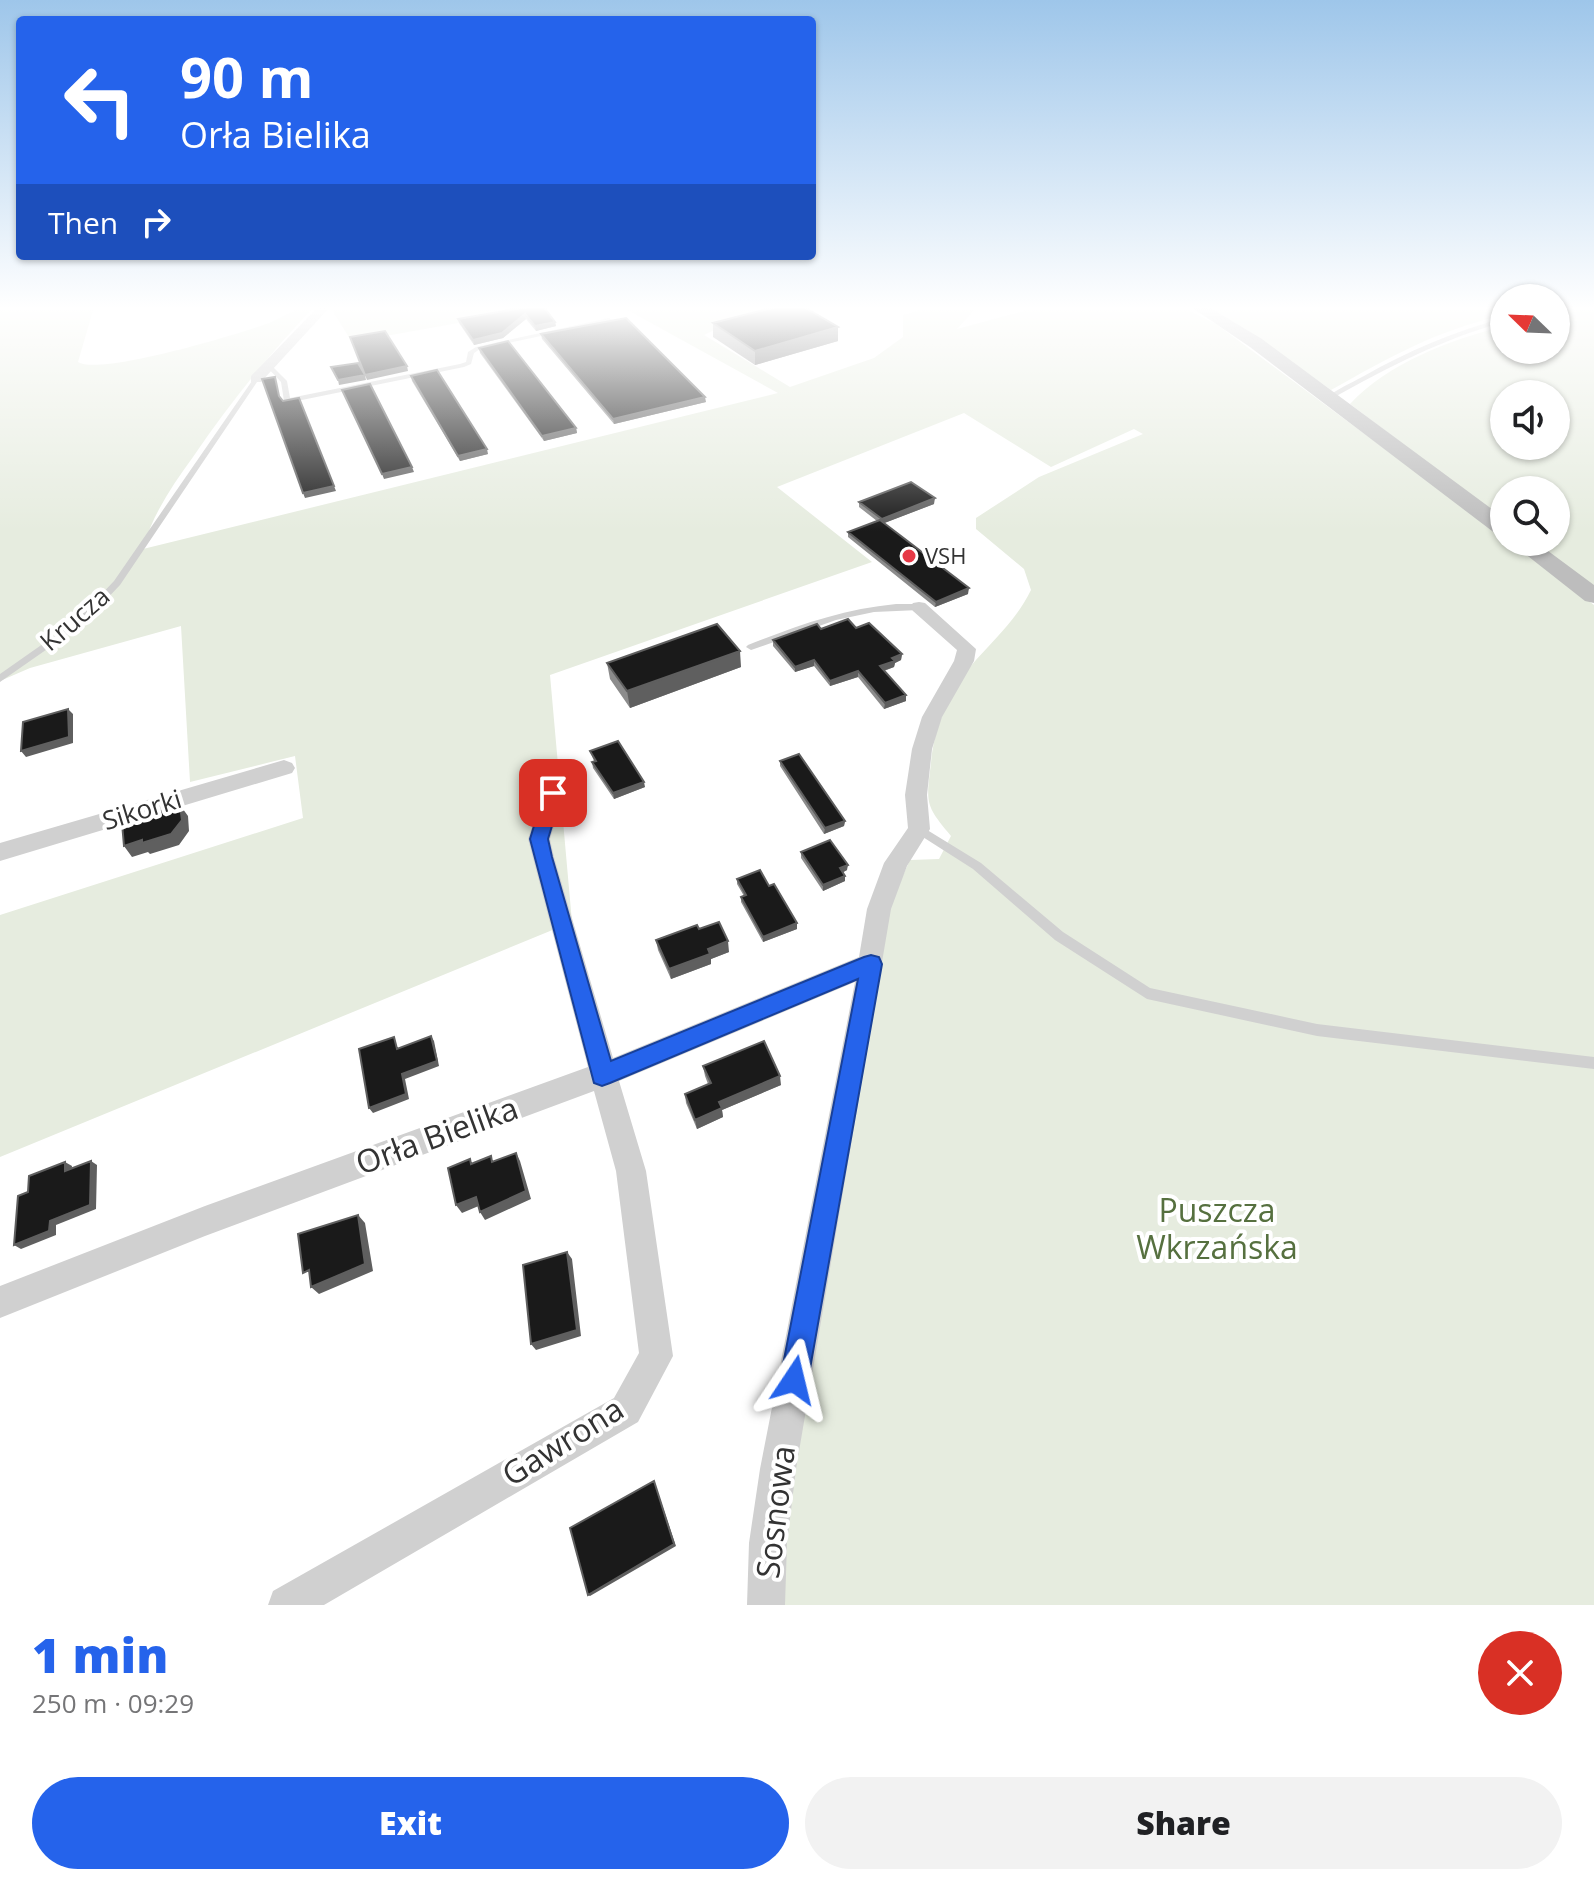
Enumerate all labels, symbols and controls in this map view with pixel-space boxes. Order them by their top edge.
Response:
text: 90 m [180,38,314,114]
icon: left [48,48,152,152]
text: Orła Bielika [180,110,371,159]
icon: right [134,200,178,244]
text: Then [48,202,118,243]
north arrow [1490,284,1570,364]
map controls [1490,284,1570,556]
button: sound [1490,380,1570,460]
button: search [1490,476,1570,556]
place label: VSH [925,540,966,570]
marker: VSH [900,547,918,565]
street label: Krucza [32,578,117,659]
pin [519,759,587,827]
icon: arrive [531,771,575,815]
street label: Sikorki [98,780,186,838]
street label: Orła Bielika [349,1085,524,1184]
park label: Puszcza Wkrzańska [1136,1188,1298,1268]
position arrow [752,1338,836,1422]
street label: Gawrona [493,1387,631,1495]
street label: Sosnowa [745,1443,804,1581]
text: 1 min [32,1622,168,1687]
button: close [1478,1631,1562,1715]
text: 250 m · 09:29 [32,1685,194,1721]
button: Exit [32,1777,789,1869]
button: Share [805,1777,1562,1869]

